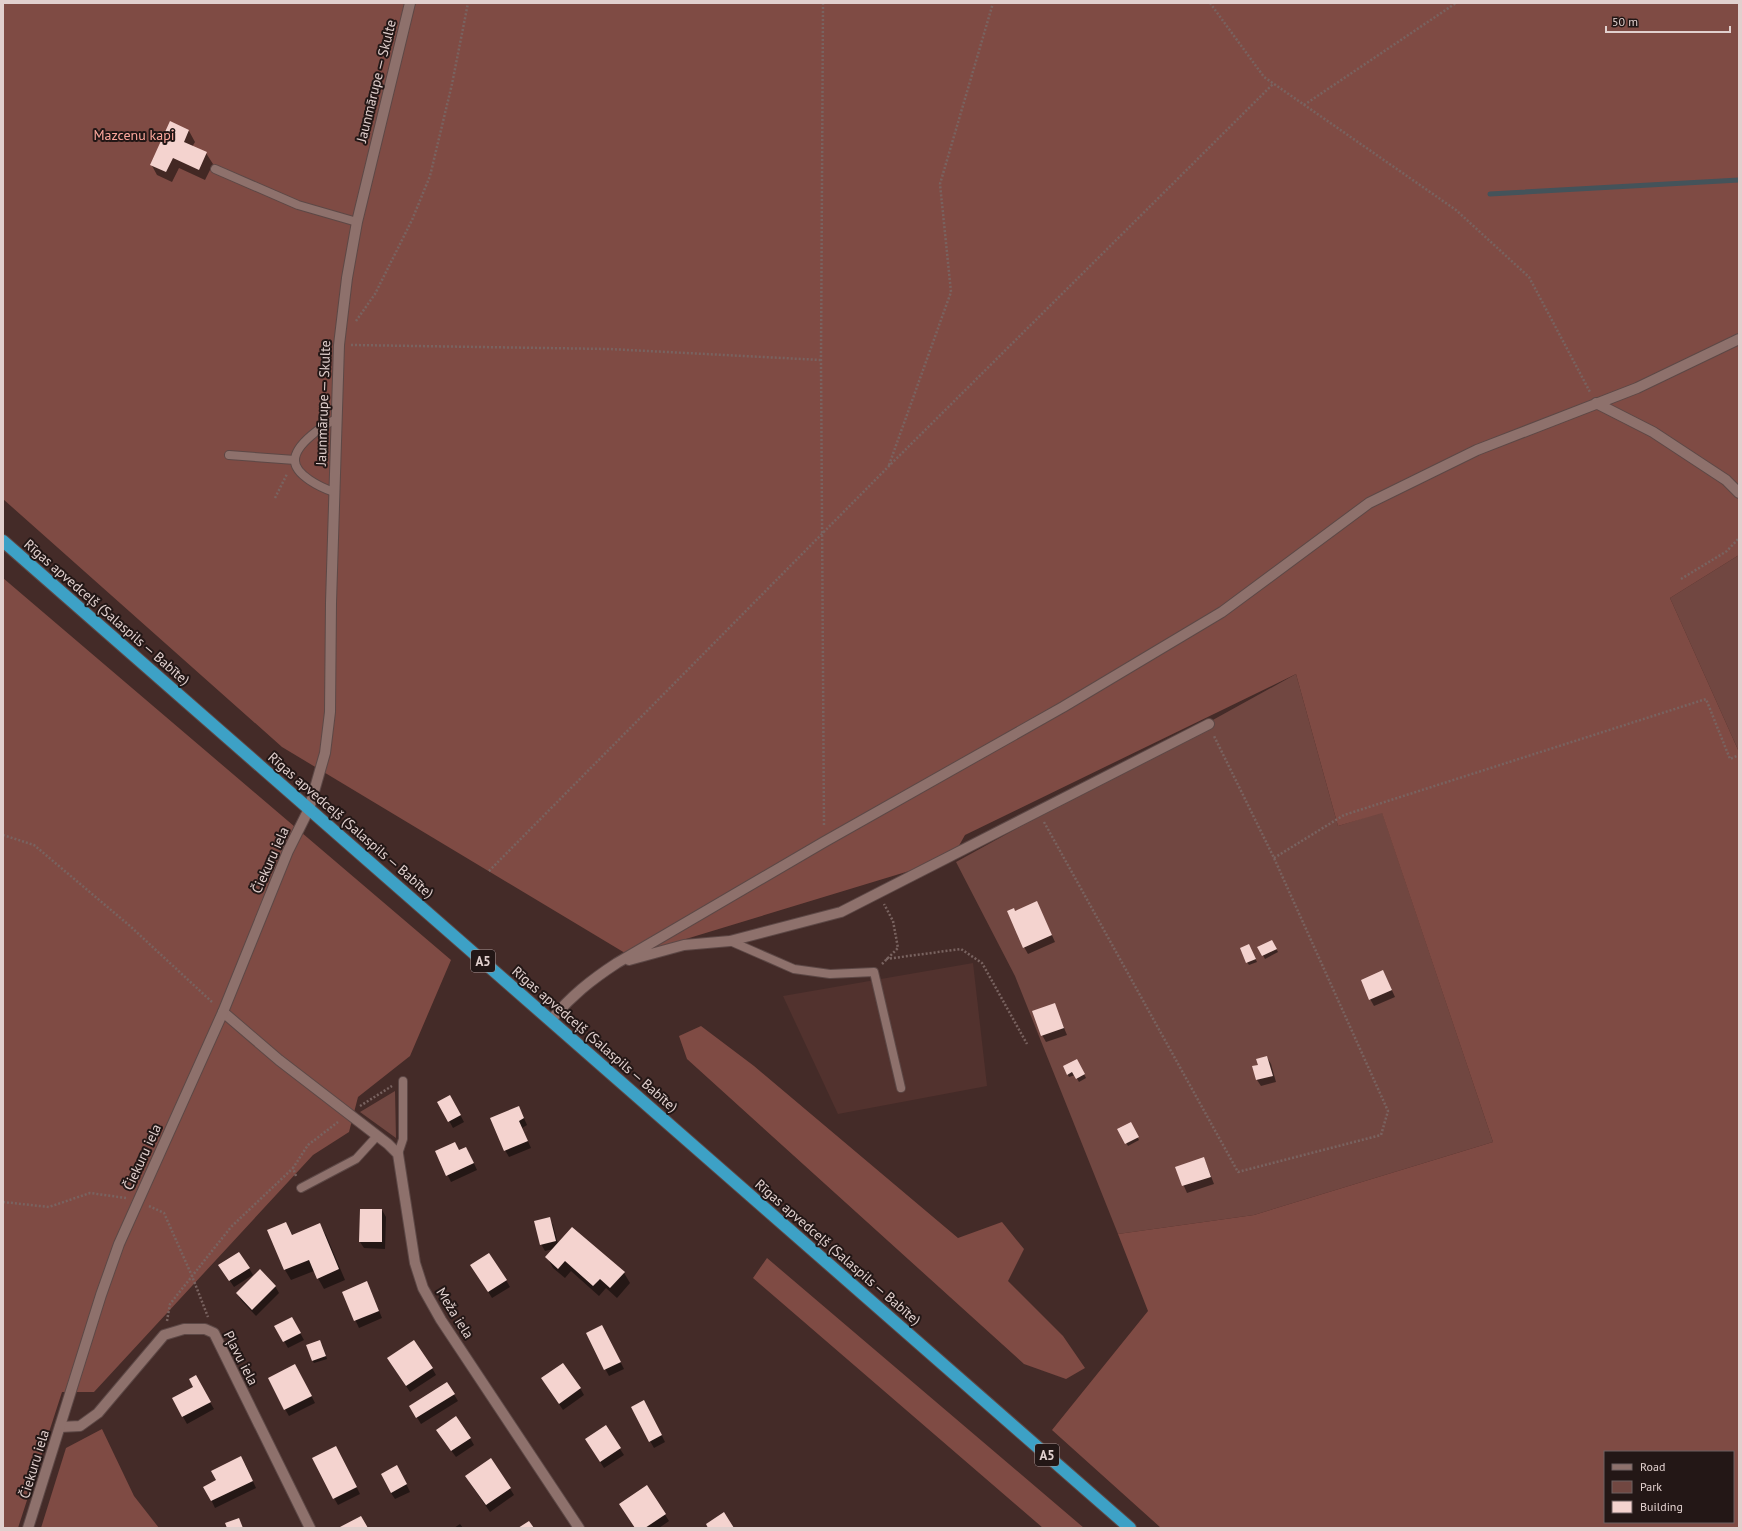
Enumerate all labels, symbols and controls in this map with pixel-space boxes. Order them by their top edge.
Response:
scale bar [1606,8,1730,34]
text: 50 m [1612,14,1638,29]
street label: Jaunmārupe — Skulte [352,18,400,145]
park label: Mazcenu kapi [93,126,175,144]
street label: Jaunmārupe — Skulte [312,340,334,467]
street label: Rīgas apvedceļš (Salaspils — Babīte) [20,535,194,689]
street label: Rīgas apvedceļš (Salaspils — Babīte) [264,748,438,902]
street label: Čiekuru iela [247,824,293,896]
road number: A5 [471,950,495,972]
street label: Rīgas apvedceļš (Salaspils — Babīte) [508,962,682,1116]
street label: Čiekuru iela [119,1121,165,1193]
street label: Rīgas apvedceļš (Salaspils — Babīte) [751,1175,925,1329]
street label: Meža iela [432,1284,478,1342]
street label: Pļavu iela [220,1328,262,1388]
street label: Čiekuru iela [15,1427,53,1501]
road number: A5 [1035,1444,1059,1466]
legend [1604,1451,1734,1523]
text: Road [1640,1459,1665,1474]
text: Park [1640,1479,1662,1494]
text: Building [1640,1499,1683,1514]

